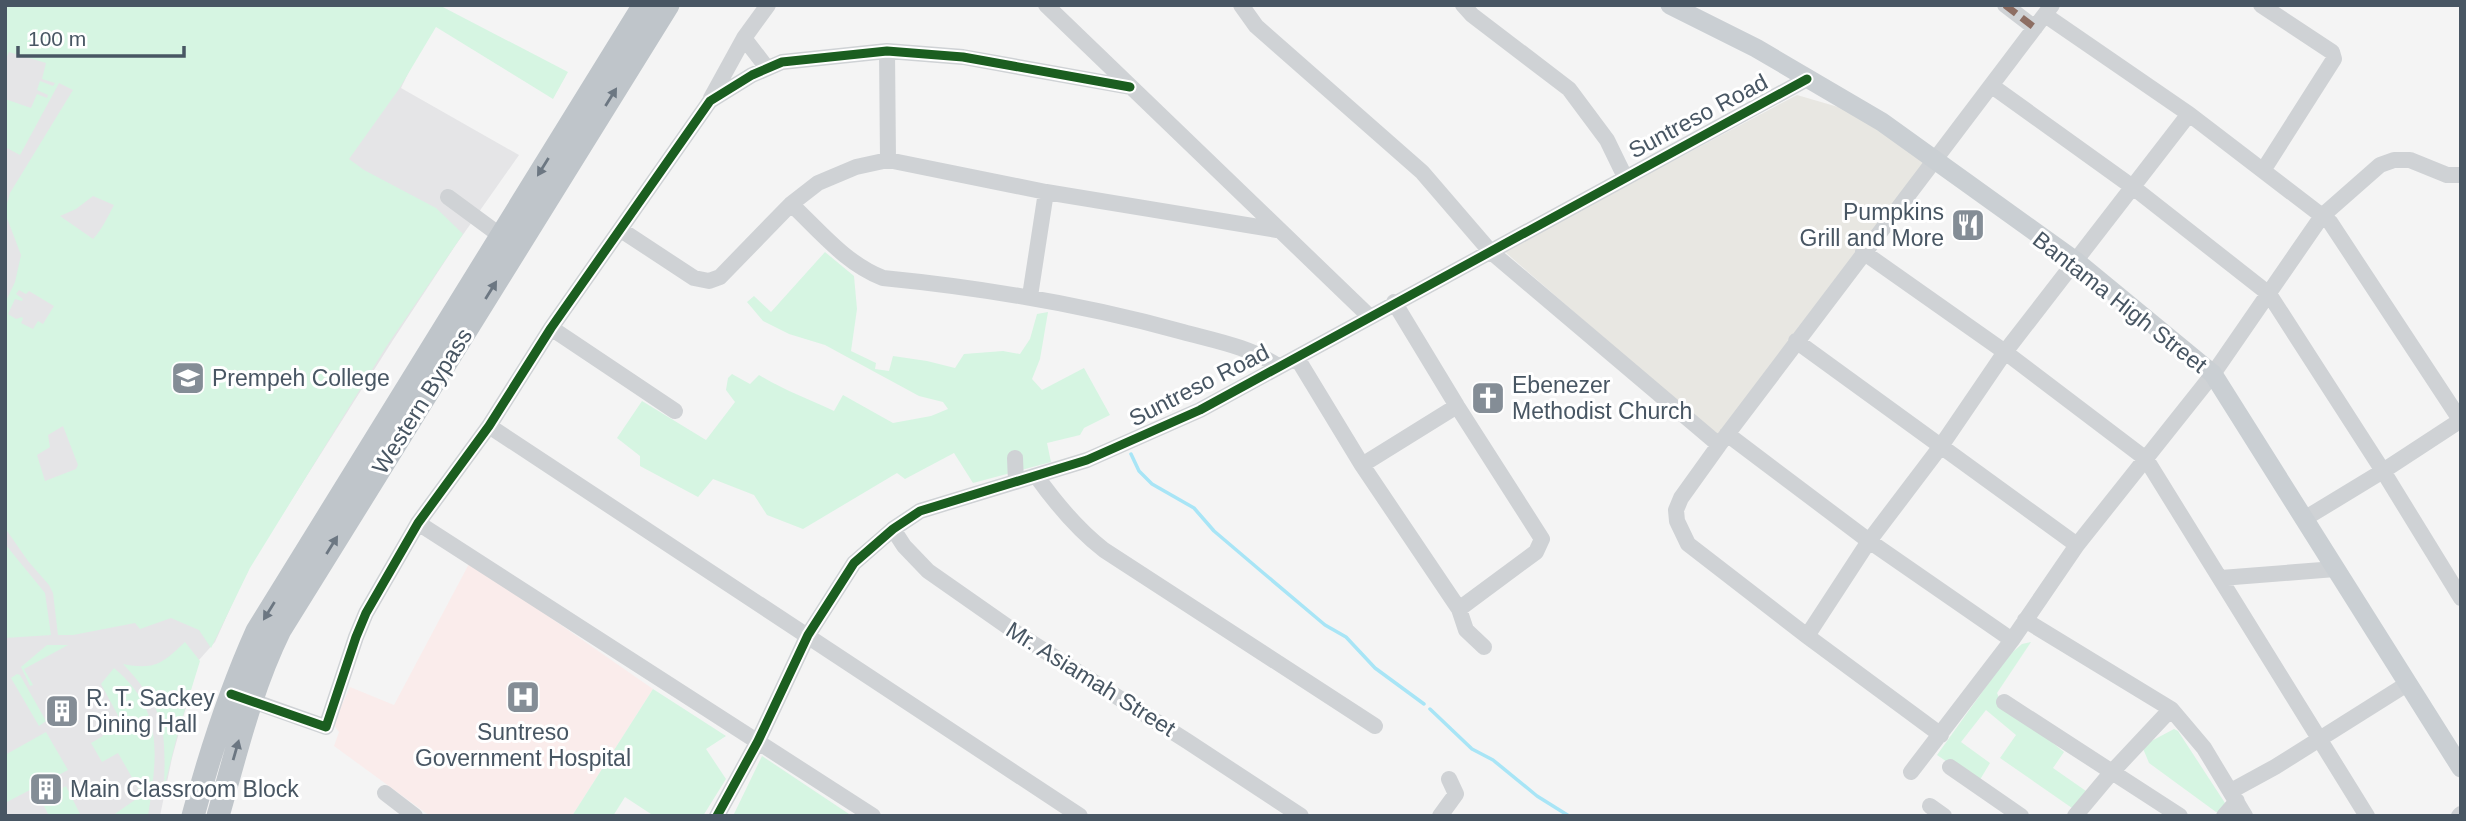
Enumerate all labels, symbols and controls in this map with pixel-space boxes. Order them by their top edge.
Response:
scale bar [18,14,184,58]
text: 100 m [28,27,86,50]
street label: Suntreso Road [1624,69,1772,163]
one-way arrow [605,87,618,106]
one-way arrow [537,158,550,177]
place label: Pumpkins Grill and More [1800,199,1944,251]
restaurant icon: Pumpkins Grill and More [1949,206,1987,244]
street label: Bantama High Street [2028,226,2213,378]
one-way arrow [484,280,497,299]
street label: Western Bypass [367,323,477,479]
street label: Suntreso Road [1125,339,1273,431]
school or university icon: Prempeh College [169,359,207,397]
place label: Prempeh College [212,365,390,391]
place label: Ebenezer Methodist Church [1512,372,1692,424]
church icon: Ebenezer Methodist Church [1469,379,1507,417]
one-way arrow [325,536,338,555]
one-way arrow [263,601,276,621]
street label: Mr. Asiamah Street [1002,616,1181,742]
hospital icon: Suntreso Government Hospital [504,678,542,716]
place label: R. T. Sackey Dining Hall [86,685,215,737]
building icon: R. T. Sackey Dining Hall [43,692,81,730]
place label: Suntreso Government Hospital [415,719,631,771]
one-way arrow [232,739,242,760]
building icon: Main Classroom Block [27,770,65,808]
place label: Main Classroom Block [70,776,299,802]

